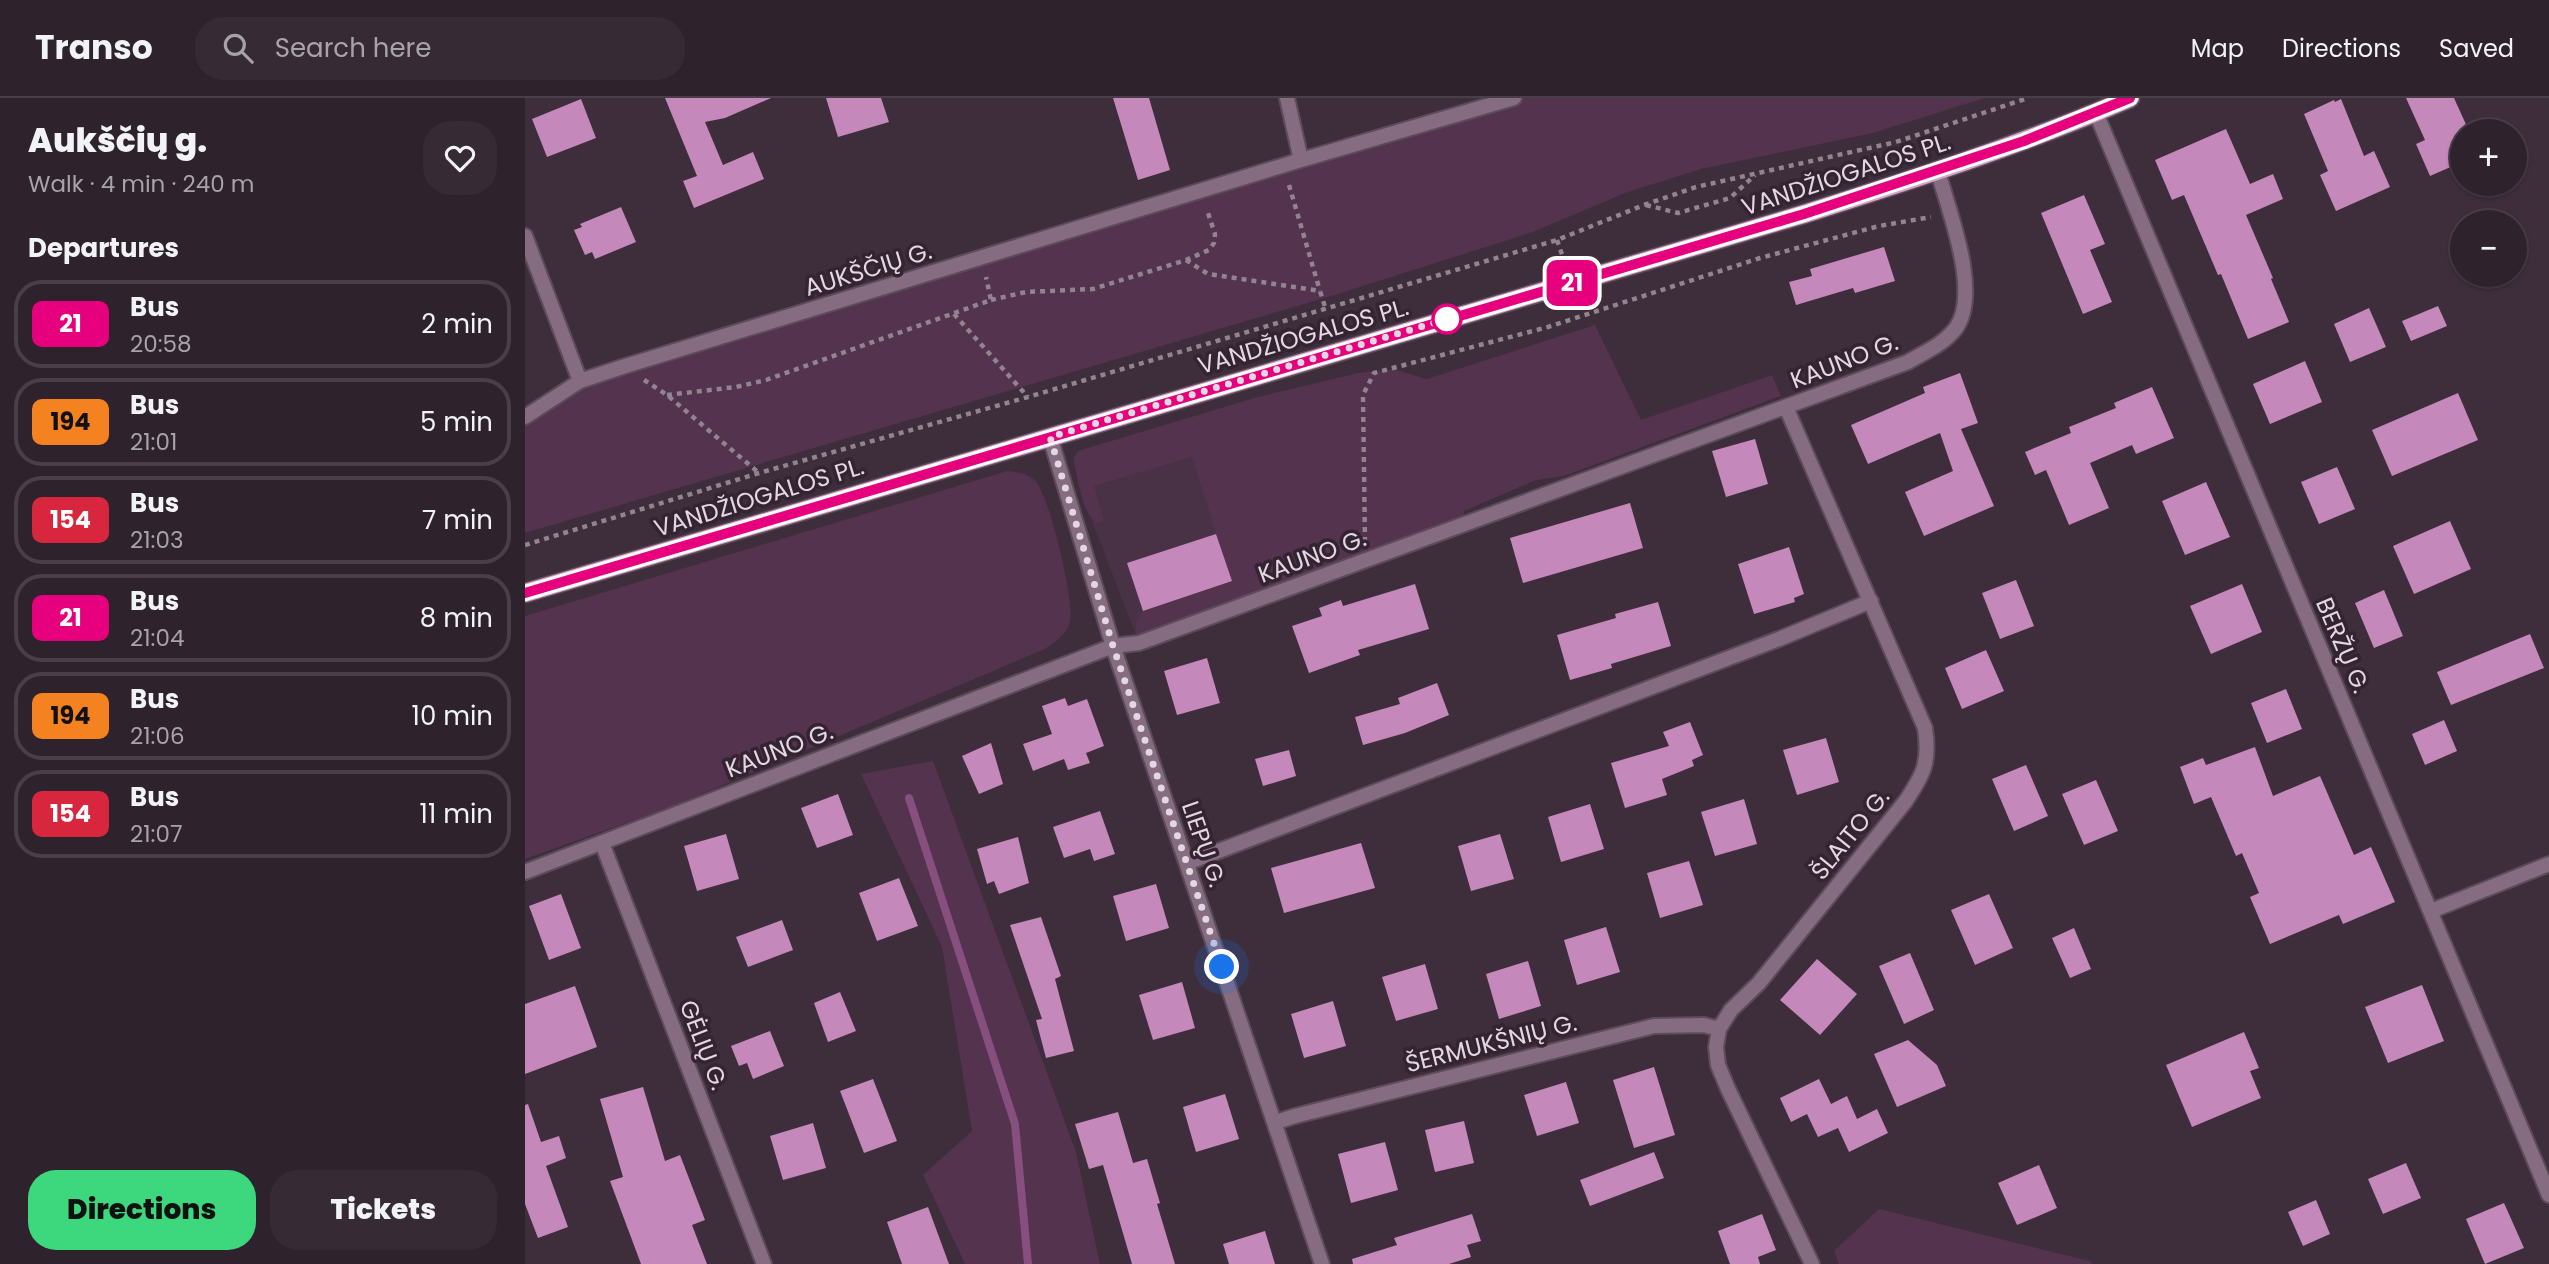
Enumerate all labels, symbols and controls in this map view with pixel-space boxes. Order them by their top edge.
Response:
search box [195,17,685,80]
text: Transo [35,24,153,71]
icon: search [219,29,257,67]
text: Search here [275,30,431,66]
text: Map [2191,32,2244,65]
text: Directions [2282,32,2401,65]
text: Saved [2439,32,2514,65]
text: Aukščių g. [28,117,207,164]
map controls [2450,119,2527,287]
button: + [2450,119,2527,196]
button: heart [423,121,497,195]
street label: VANDŽIOGALOS PL. [1737,125,1955,223]
text: Walk · 4 min · 240 m [28,168,254,200]
button: − [2450,210,2527,287]
text: Departures [28,230,179,266]
street label: AUKŠČIŲ G. [800,234,936,304]
line badge: 21 [1541,260,1603,306]
text: 21 [1561,266,1583,299]
text: Bus [130,289,179,325]
street label: VANDŽIOGALOS PL. [1194,290,1412,382]
unlabelled marker [1432,304,1462,334]
text: 2 min [421,306,493,342]
text: 21 [59,307,82,340]
street label: KAUNO G. [1786,325,1902,397]
text: 20:58 [130,328,192,360]
text: Bus [130,387,179,423]
text: 5 min [420,404,493,440]
text: 194 [50,405,91,438]
text: 21:01 [130,426,177,458]
street label: VANDŽIOGALOS PL. [650,449,868,545]
text: Bus [130,485,179,521]
text: 7 min [422,502,493,538]
text: 154 [50,503,91,536]
street label: KAUNO G. [1253,521,1371,591]
text: 21:03 [130,524,183,556]
text: Bus [130,583,179,619]
street label: BERŽŲ G. [2308,592,2378,698]
text: 8 min [420,600,493,636]
text: 21 [59,601,82,634]
text: 21:04 [130,622,184,654]
text: Bus [130,681,179,717]
text: 10 min [412,698,493,734]
text: 194 [50,699,91,732]
street label: KAUNO G. [721,714,837,786]
text: 21:06 [130,720,185,752]
text: Bus [130,779,179,815]
street label: ŠLAITO G. [1803,781,1897,887]
text: 11 min [420,796,493,832]
text: 154 [50,797,91,830]
street label: LIEPŲ G. [1174,797,1234,891]
text: 21:07 [130,818,183,850]
your location [1204,949,1239,984]
street label: GĖLIŲ G. [672,995,736,1095]
street label: ŠERMUKŠNIŲ G. [1402,1006,1580,1080]
button: Directions [28,1170,256,1250]
button: Tickets [270,1170,497,1250]

